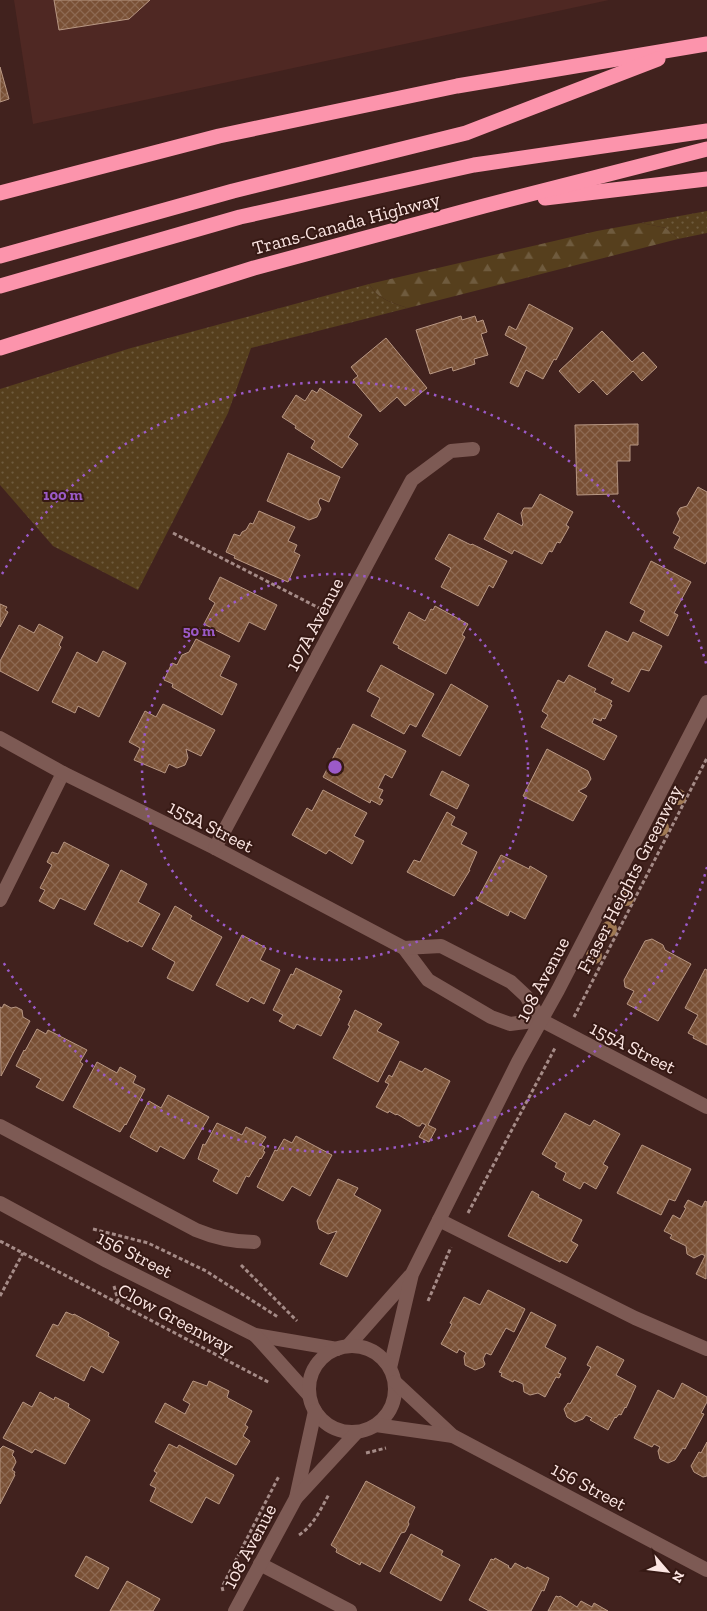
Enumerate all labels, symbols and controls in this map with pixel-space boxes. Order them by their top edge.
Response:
street label: Trans-Canada Highway [250,187,443,260]
text: 100 m [43,486,83,504]
street label: 107A Avenue [280,574,349,675]
text: 50 m [183,622,215,640]
centre of rings [326,758,344,776]
street label: Fraser Heights Greenway [572,781,687,977]
street label: 155A Street [164,795,257,858]
street label: 108 Avenue [511,933,574,1025]
street label: 155A Street [586,1016,679,1079]
street label: 156 Street [93,1226,176,1283]
street label: Clow Greenway [114,1278,238,1359]
street label: 156 Street [547,1457,630,1516]
street label: 108 Avenue [218,1500,281,1592]
north arrow [642,1546,692,1596]
text: N [668,1568,688,1586]

